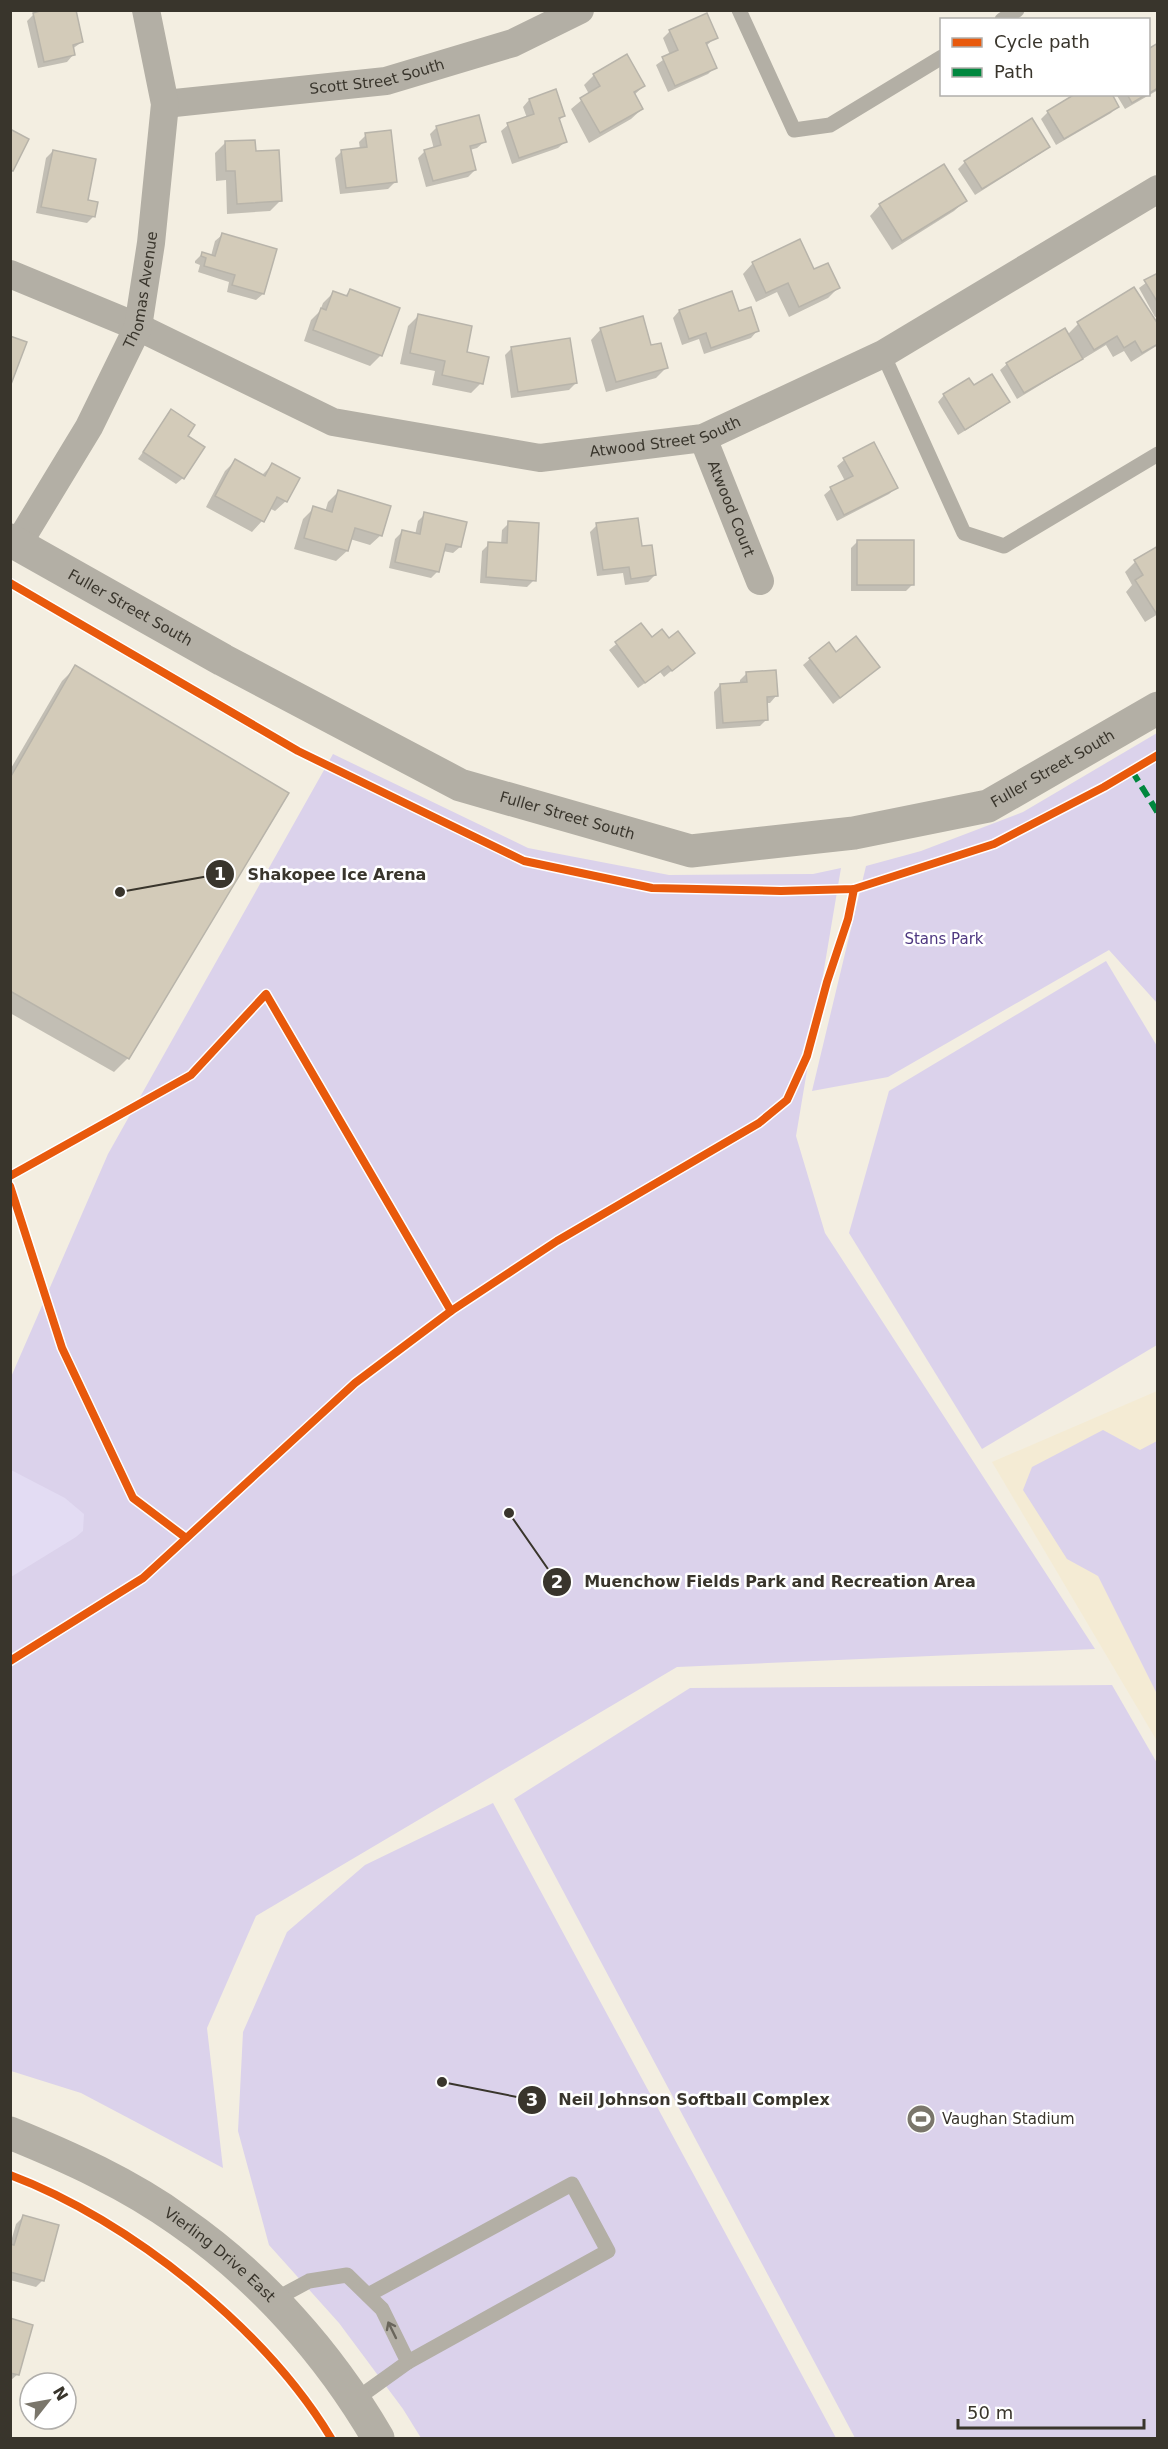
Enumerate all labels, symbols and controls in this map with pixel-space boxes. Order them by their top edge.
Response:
legend [940,18,1150,96]
text: Cycle path [994,31,1090,52]
street label: Scott Street South [308,55,447,98]
text: Path [994,61,1034,82]
street label: Thomas Avenue [119,230,161,353]
street label: Atwood Street South [589,413,744,461]
street label: Atwood Court [704,458,758,559]
street label: Fuller Street South [65,566,196,650]
street label: Fuller Street South [988,726,1118,811]
street label: Fuller Street South [498,788,637,844]
callout: Shakopee Ice Arena [205,857,438,891]
text: 1 [214,863,226,884]
text: Shakopee Ice Arena [248,865,426,884]
park label: Stans Park [904,930,984,948]
callout: Muenchow Fields Park and Recreation Area [542,1565,988,1599]
text: 2 [551,1571,563,1592]
text: Muenchow Fields Park and Recreation Area [584,1572,976,1591]
callout: Neil Johnson Softball Complex [517,2083,842,2117]
text: 3 [526,2089,538,2110]
text: Neil Johnson Softball Complex [558,2090,830,2109]
sports icon: Vaughan Stadium [905,2103,937,2135]
place label: Vaughan Stadium [942,2110,1075,2128]
street label: Vierling Drive East [161,2204,279,2306]
one-way arrow [386,2321,398,2339]
north arrow [18,2371,78,2431]
text: N [49,2383,72,2404]
scale bar [958,2392,1144,2430]
text: 50 m [967,2402,1013,2423]

